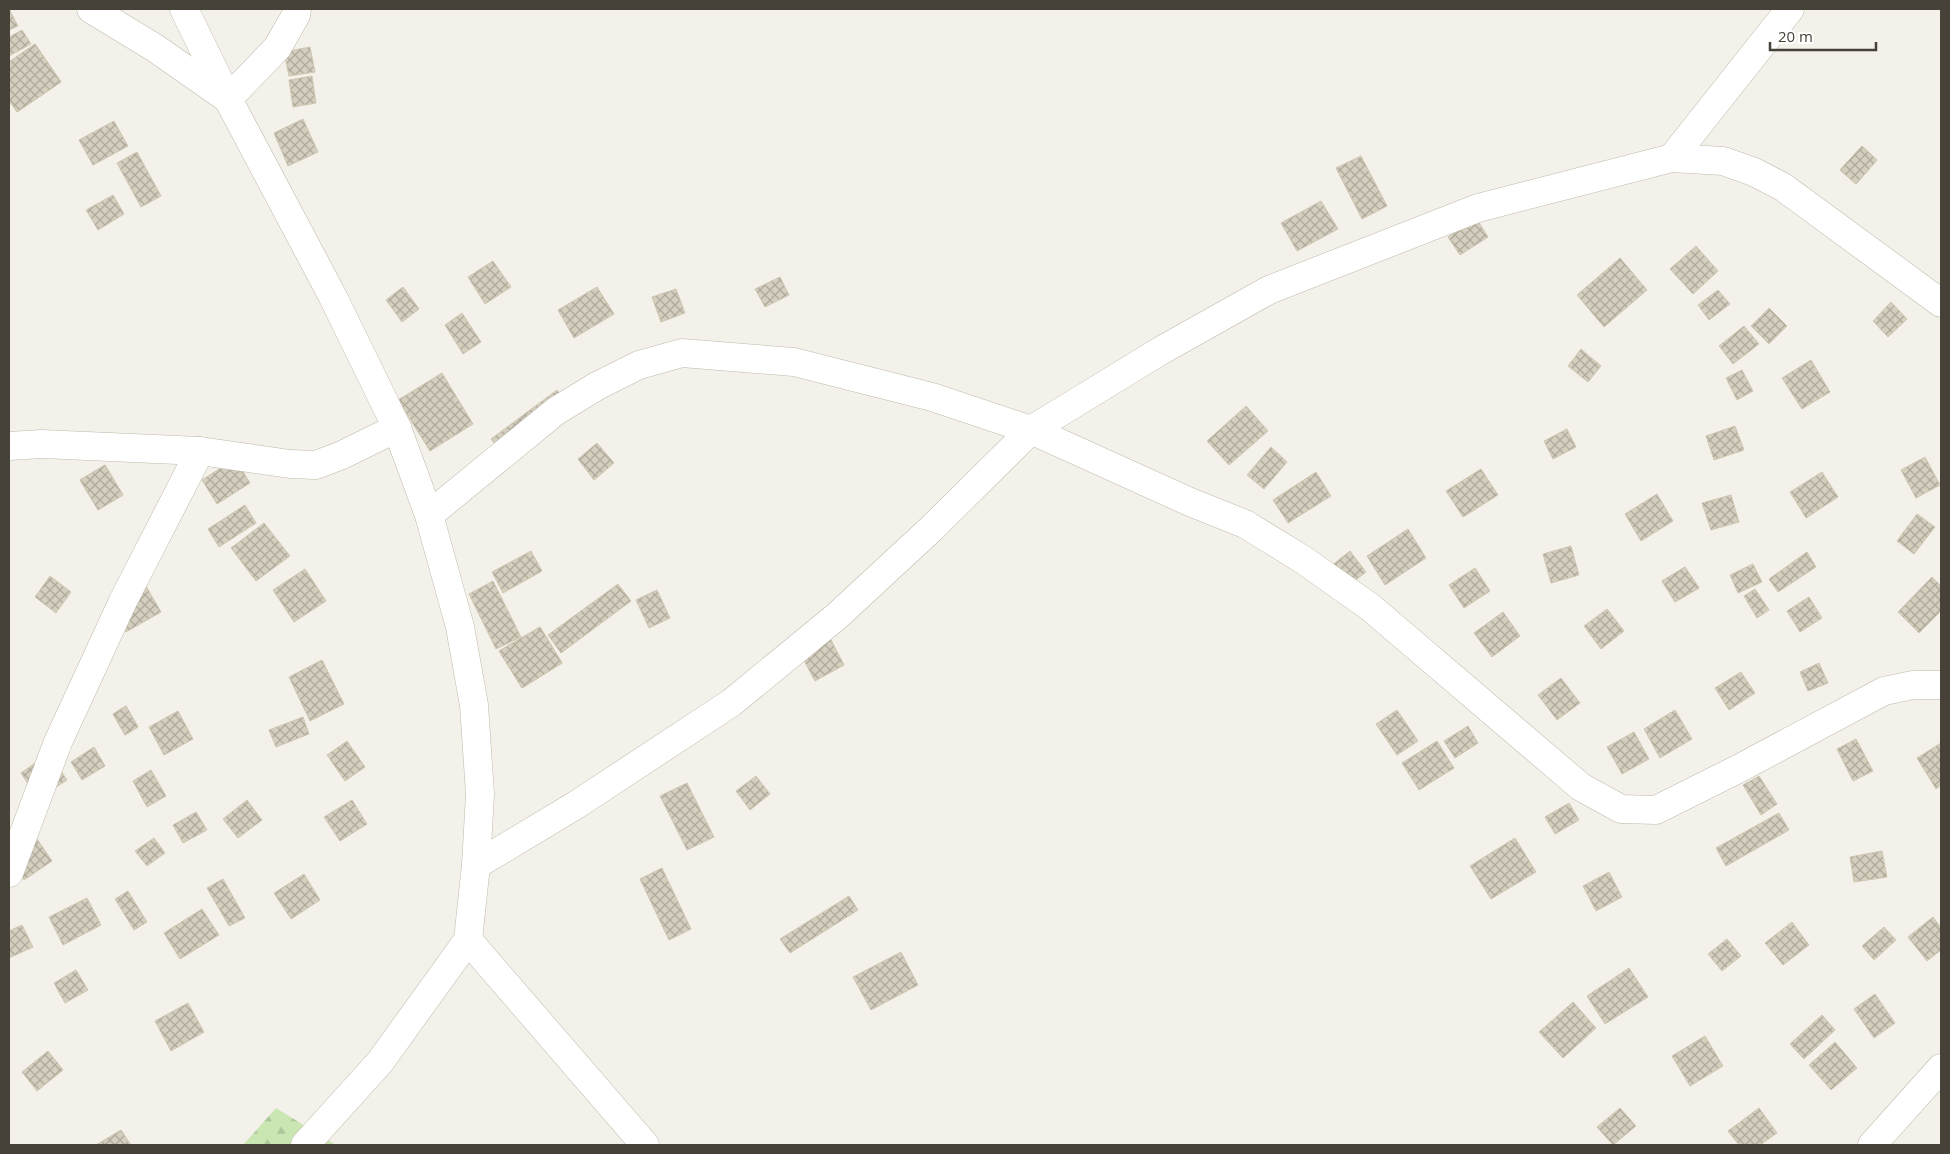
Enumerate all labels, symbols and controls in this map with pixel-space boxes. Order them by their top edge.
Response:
scale bar [1770,20,1876,52]
text: 20 m [1778,26,1813,46]

